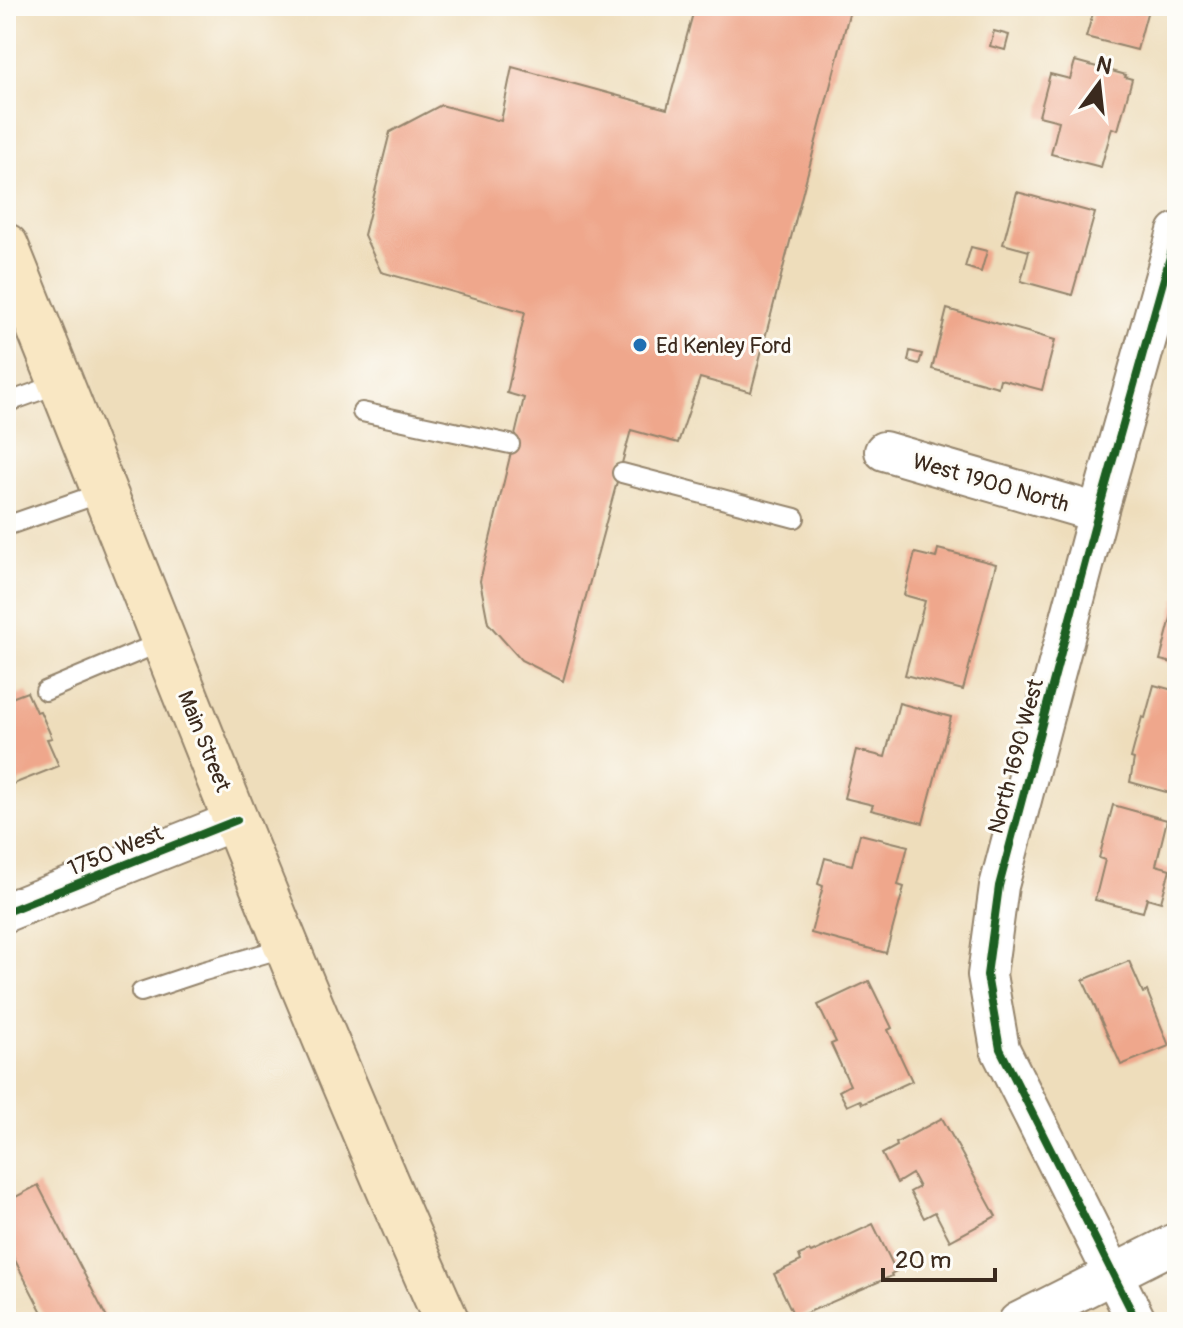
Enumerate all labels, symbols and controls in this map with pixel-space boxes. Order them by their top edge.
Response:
north arrow [1059,44,1139,124]
text: N [1093,50,1115,81]
place label: Ed Kenley Ford [656,332,792,360]
marker: Ed Kenley Ford [631,336,649,354]
street label: West 1900 North [909,447,1072,519]
street label: North 1690 West [982,676,1050,837]
street label: Main Street [171,687,237,796]
street label: 1750 West [64,819,167,883]
scale bar [883,1232,995,1282]
text: 20 m [895,1246,951,1275]

